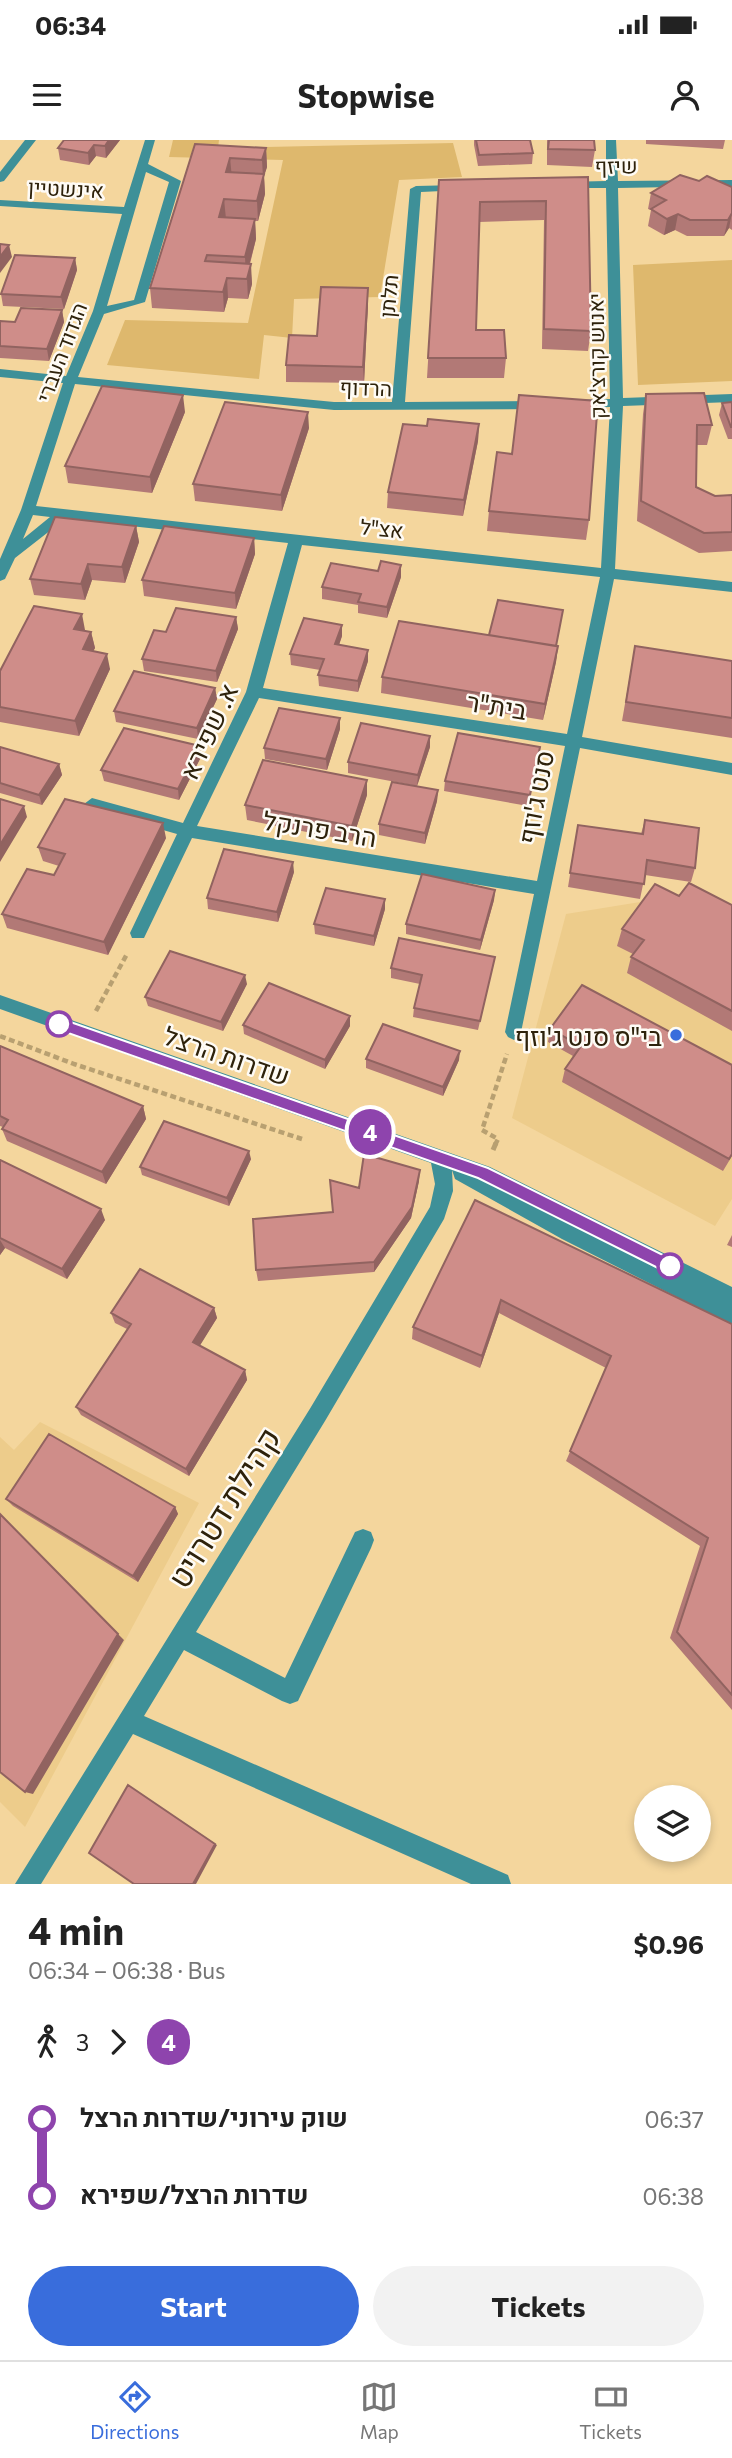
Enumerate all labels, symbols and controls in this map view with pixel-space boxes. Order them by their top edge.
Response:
text: 06:34 [35,9,106,40]
text: Stopwise [297,75,435,115]
icon: menu [28,76,66,114]
icon: person [666,76,704,114]
street label: שיזף [594,152,638,178]
street label: אינשטיין [28,174,104,202]
street label: תלתן [374,273,402,319]
street label: יאנוש קורצ'אק [582,293,610,419]
street label: הגדוד העברי [31,299,91,405]
street label: הרדוף [339,374,393,400]
street label: אצ"ל [359,513,405,543]
street label: א. שפירא [172,678,244,784]
street label: בית"ר [465,685,529,725]
street label: סנט ג'וזף [511,748,559,846]
street label: הרב פרנקל [261,804,379,852]
unlabelled marker [46,1011,72,1037]
street label: שדרות הרצל [160,1019,294,1091]
place label: בי"ס סנט ג'וזף [515,1020,662,1051]
marker: בי"ס סנט ג'וזף [668,1027,684,1043]
line badge: 4 [347,1109,393,1155]
text: 4 [363,1117,377,1146]
unlabelled marker [657,1253,683,1279]
street label: קהילת דטרויט [158,1419,288,1595]
map controls [634,1785,711,1862]
button: layers [634,1785,711,1862]
text: 4 min [28,1906,124,1953]
text: $0.96 [634,1928,704,1959]
text: 06:34 – 06:38 · Bus [28,1956,226,1984]
icon: walk [28,2023,66,2061]
icon: forward [99,2023,137,2061]
text: 4 [161,2027,176,2056]
text: 3 [76,2028,89,2056]
text: שוק עירוני/שדרות הרצל [80,2101,348,2132]
text: 06:37 [644,2105,704,2133]
text: שדרות הרצל/שפירא [80,2178,309,2209]
text: 06:38 [643,2182,704,2210]
button: Start [28,2266,359,2346]
button: Tickets [373,2266,704,2346]
tab: Directions [90,2378,179,2443]
tab: Map [360,2378,399,2443]
tab: Tickets [579,2378,642,2443]

